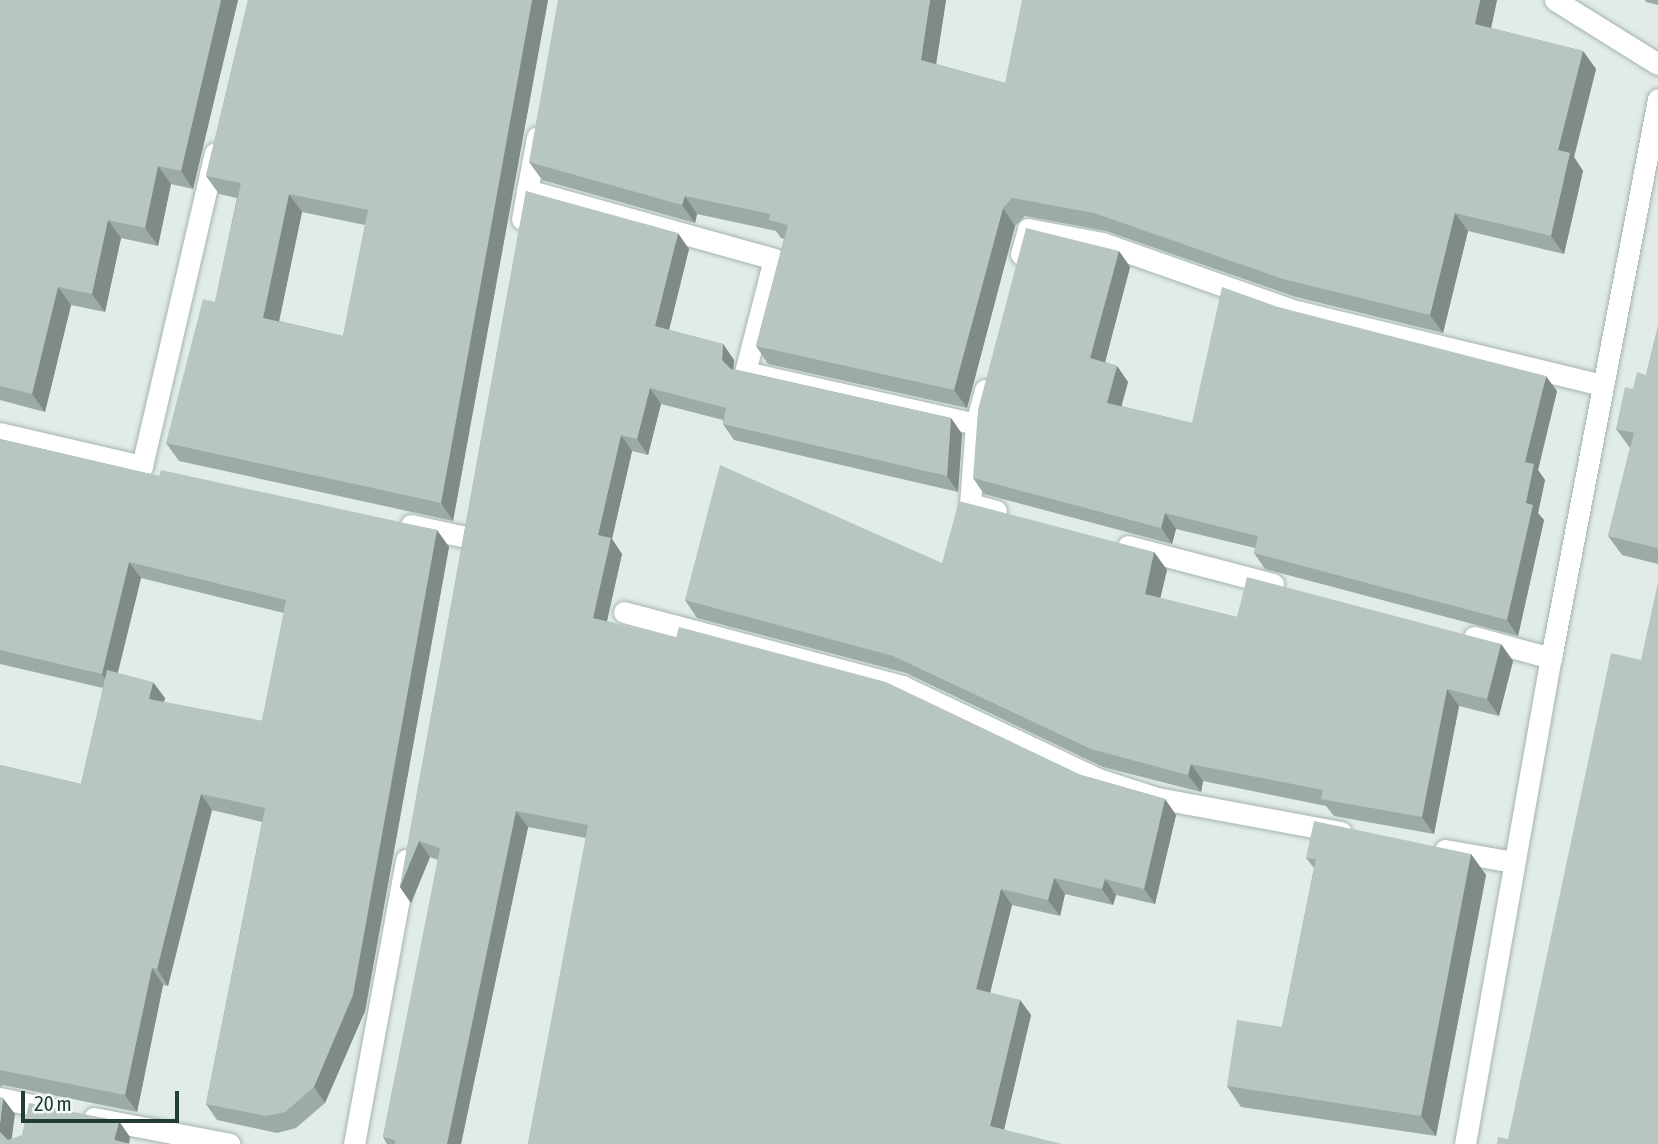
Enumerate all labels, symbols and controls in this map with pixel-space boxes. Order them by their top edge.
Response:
scale bar [24,1078,182,1122]
text: 20 m [34,1091,72,1115]

